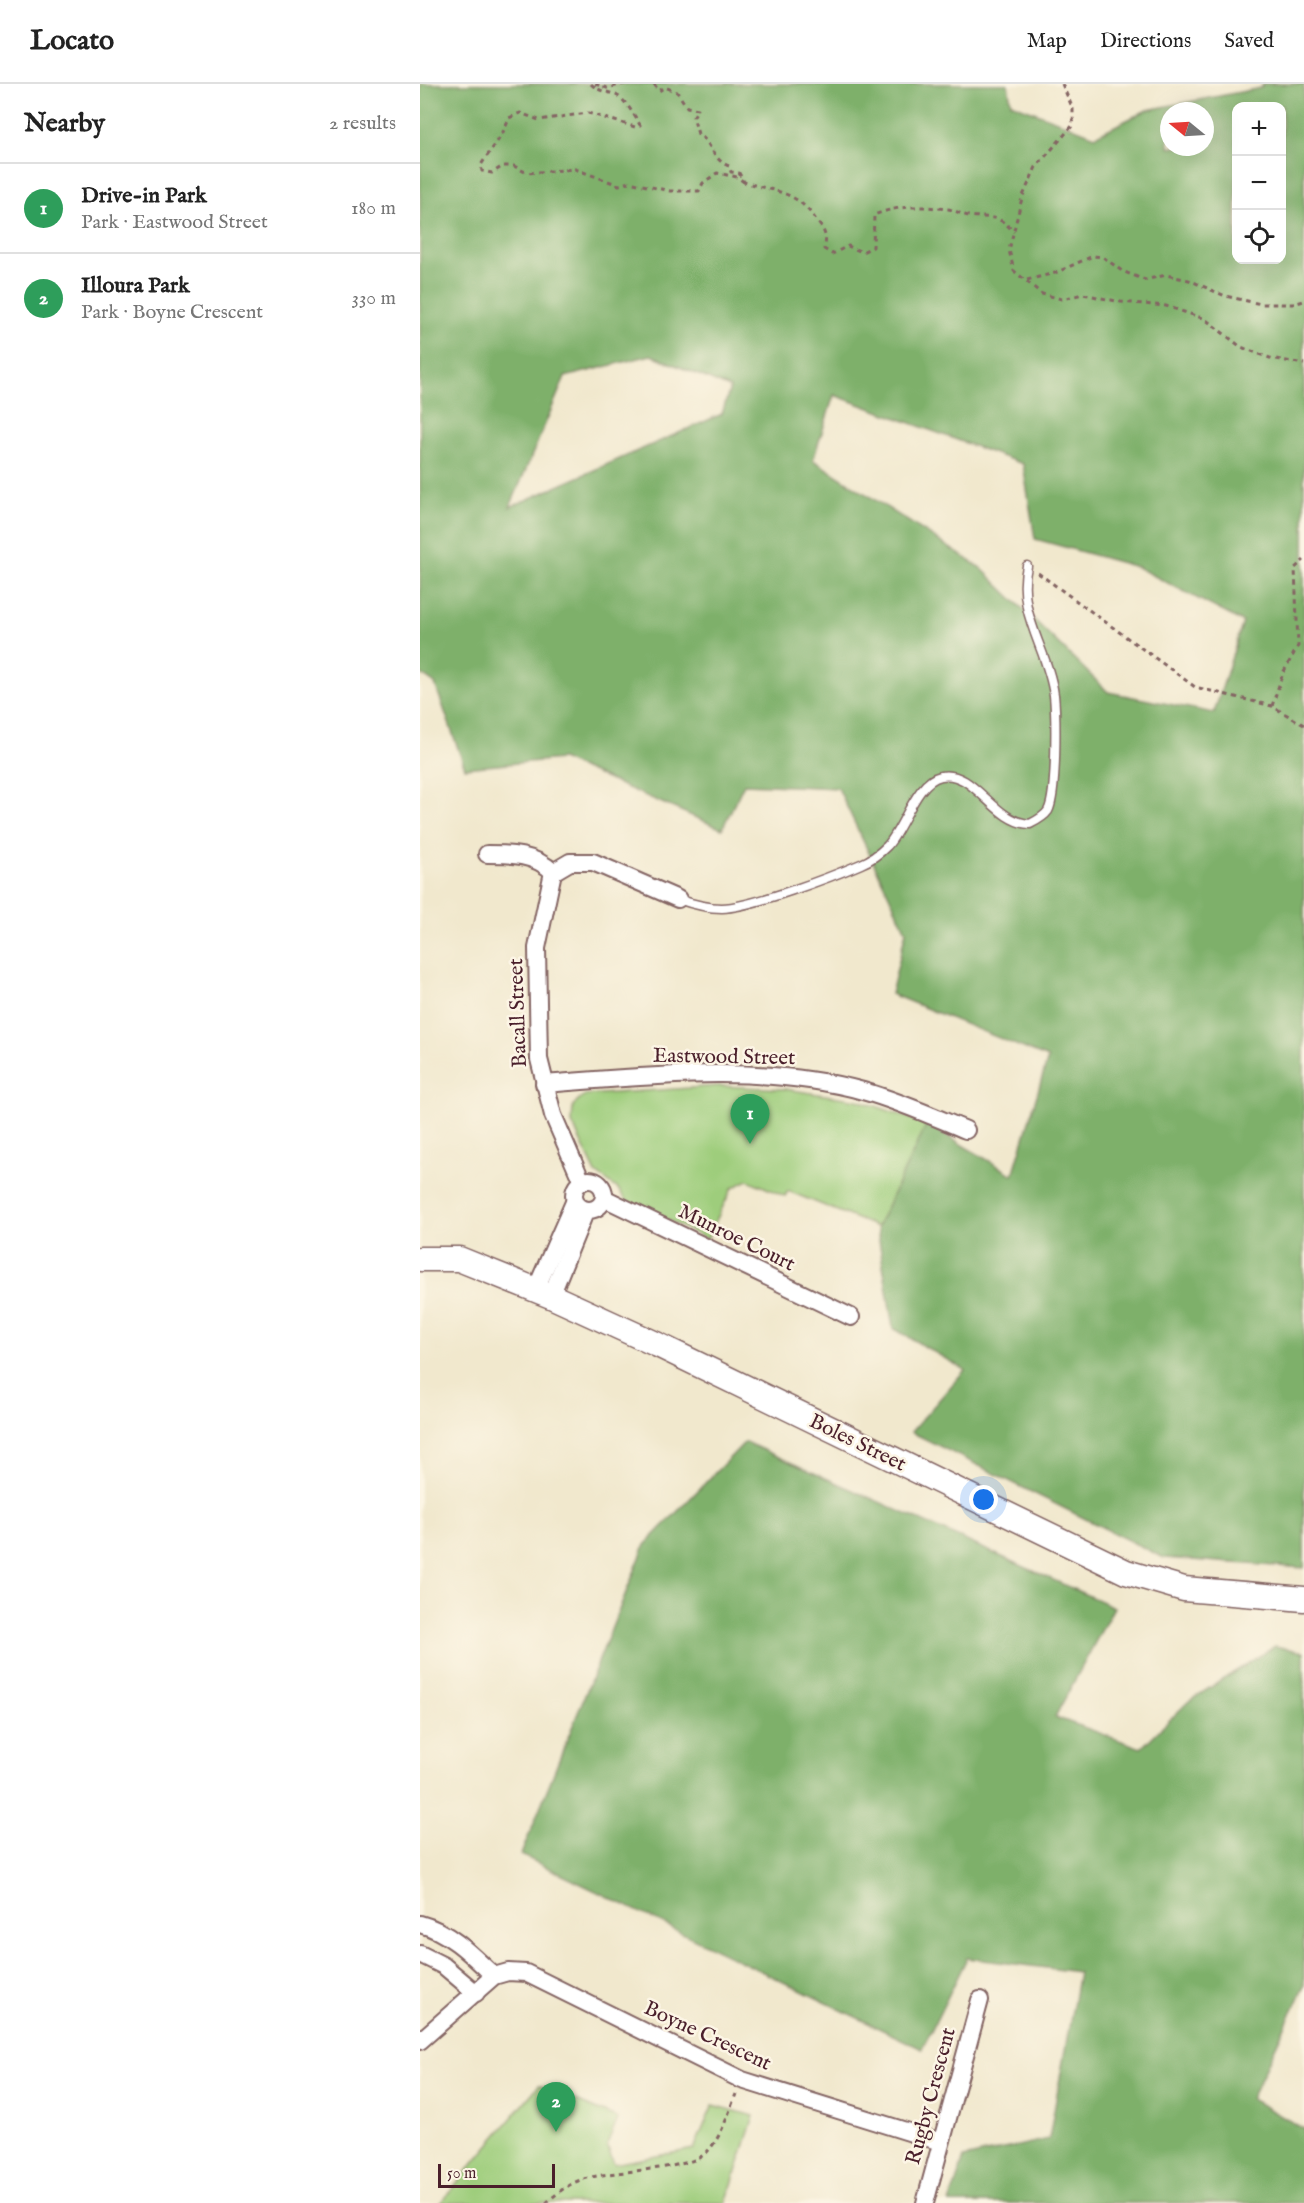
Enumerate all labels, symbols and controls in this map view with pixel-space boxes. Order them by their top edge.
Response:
text: Locato [30,24,114,59]
text: Map [1027,28,1067,55]
text: Directions [1100,28,1191,55]
text: Saved [1224,28,1274,55]
north arrow [1160,102,1214,156]
map controls [1232,102,1286,264]
button: + [1232,102,1286,156]
text: Nearby [24,107,105,140]
text: 2 results [329,111,396,136]
button: − [1232,156,1286,210]
text: Drive-in Park [81,182,207,210]
text: 1 [40,196,47,221]
text: 180 m [351,196,396,221]
text: Park · Eastwood Street [81,210,268,235]
button: locate [1232,210,1286,264]
text: Illoura Park [81,272,190,300]
text: 2 [39,286,48,311]
text: 330 m [351,286,396,311]
text: Park · Boyne Crescent [81,300,263,325]
street label: Bacall Street [503,958,534,1068]
street label: Eastwood Street [653,1043,795,1072]
pin: 1 [730,1094,770,1144]
street label: Munroe Court [673,1198,799,1278]
street label: Boles Street [804,1408,910,1478]
your location [969,1485,998,1514]
street label: Boyne Crescent [639,1995,775,2078]
street label: Rugby Crescent [900,2025,963,2168]
pin: 2 [536,2082,576,2132]
scale bar [438,2161,555,2188]
text: 50 m [447,2164,476,2184]

